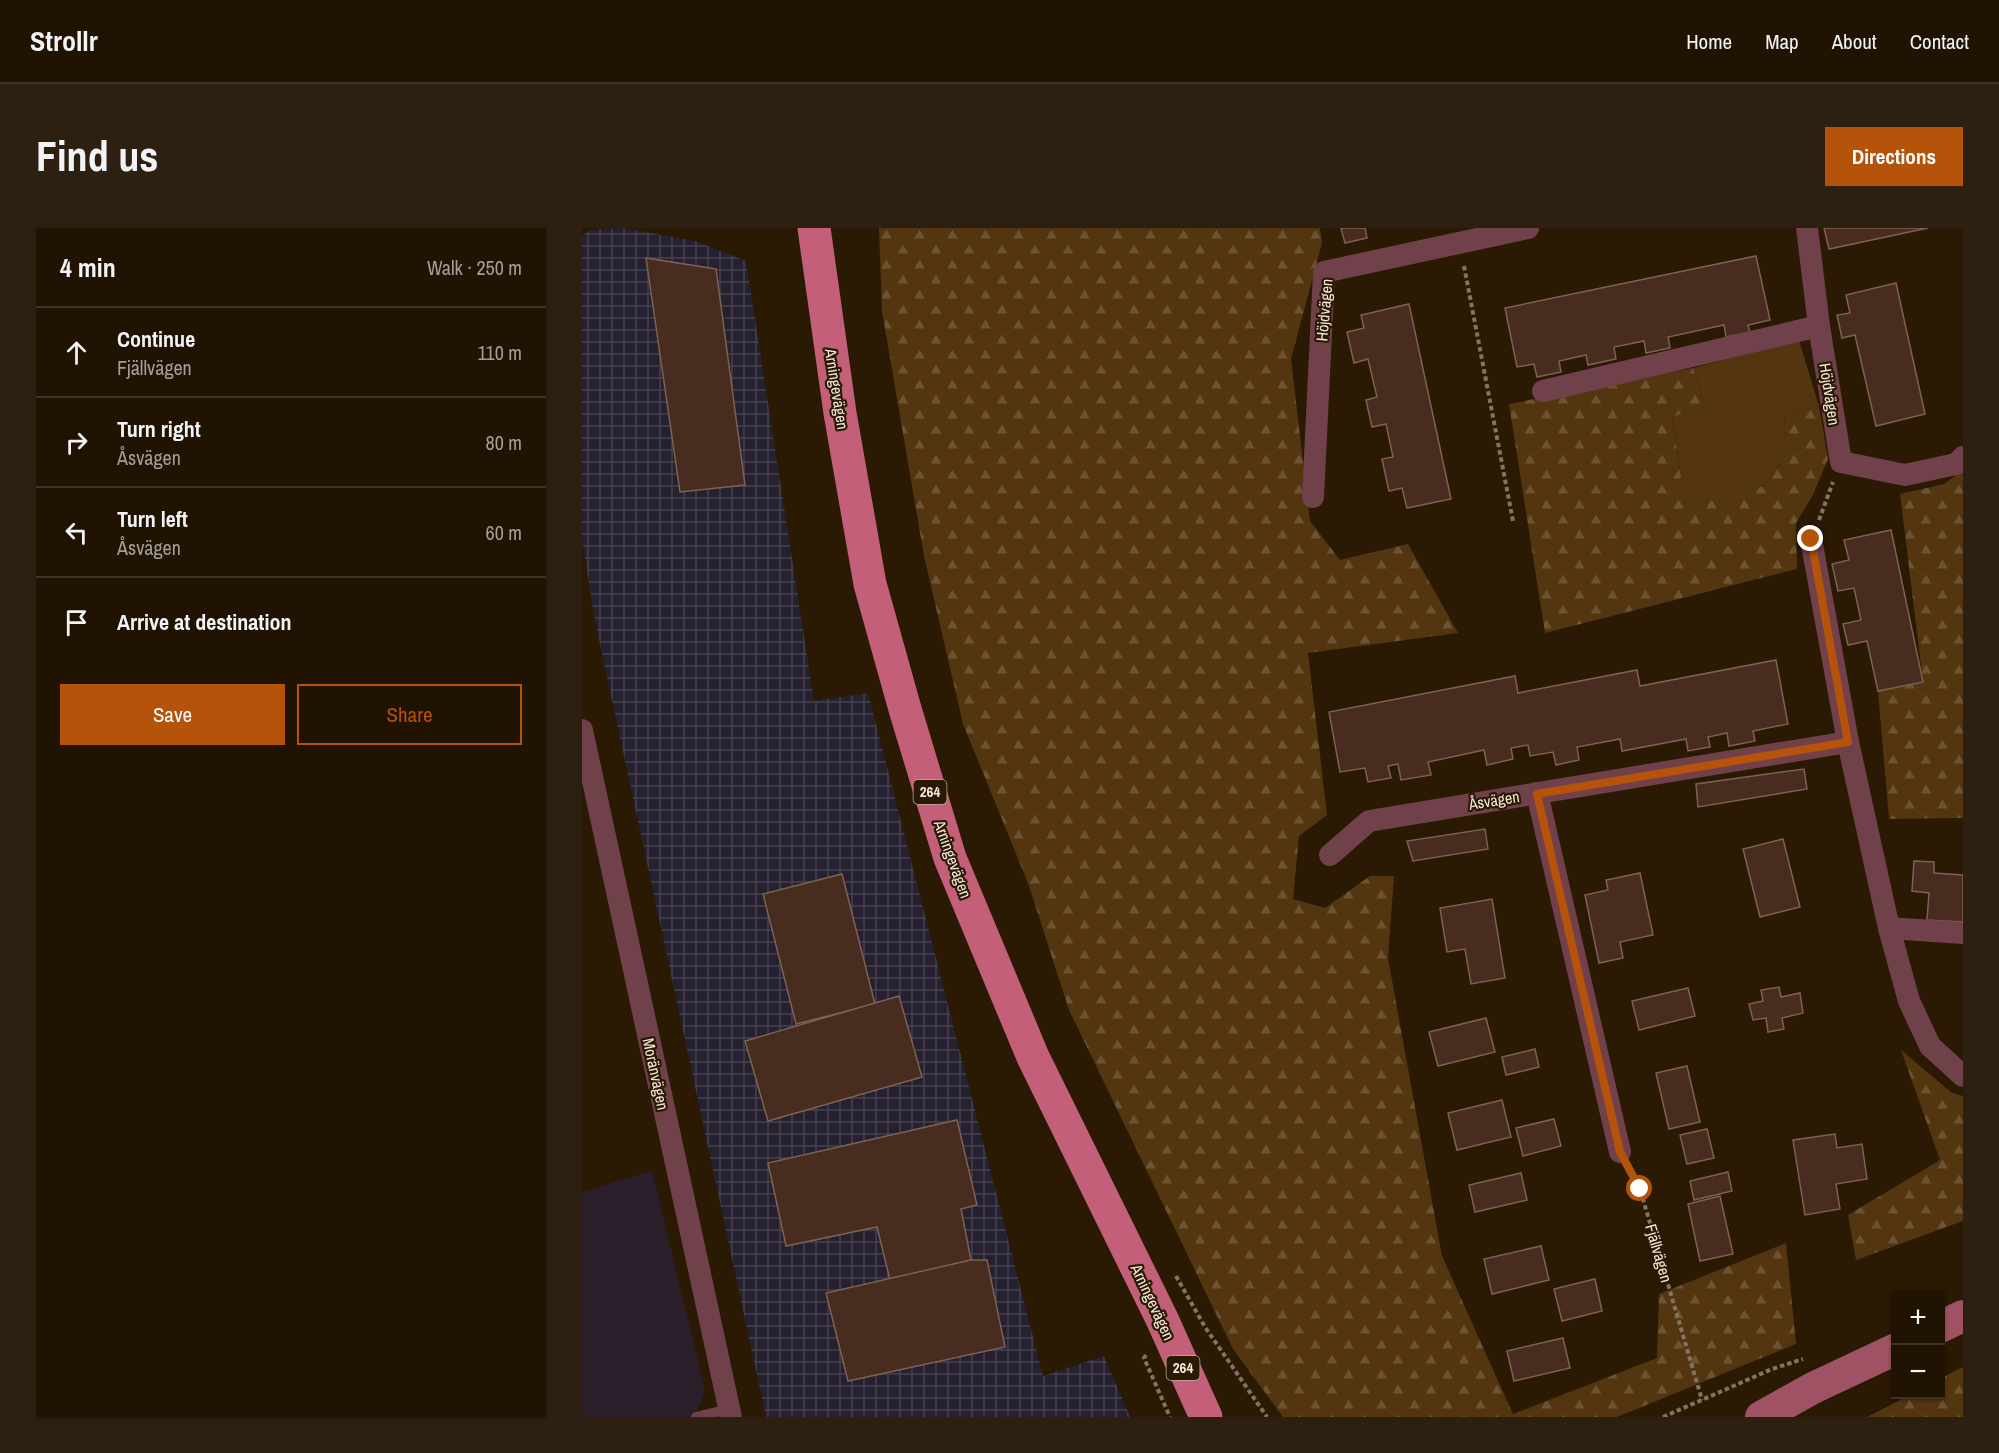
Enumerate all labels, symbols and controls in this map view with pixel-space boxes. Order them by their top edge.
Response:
text: Strollr [30,22,98,60]
text: Home [1686,27,1732,56]
text: Map [1765,27,1799,56]
text: About [1832,27,1877,56]
text: Contact [1910,27,1969,56]
button: Directions [1825,127,1963,186]
text: Find us [36,128,158,184]
text: 4 min [60,250,116,285]
text: Walk · 250 m [427,254,522,281]
street label: Höjdvägen [1310,278,1338,342]
text: Continue [117,324,195,354]
icon: ahead [60,336,93,369]
text: 110 m [478,339,522,366]
street label: Arningevägen [820,346,854,431]
text: Fjällvägen [117,354,192,381]
street label: Höjdvägen [1814,361,1846,427]
text: Turn right [117,414,201,444]
icon: right [60,426,93,459]
text: 80 m [486,429,522,456]
text: Åsvägen [117,444,181,471]
text: Turn left [117,504,188,534]
icon: left [60,516,93,549]
text: 60 m [486,519,522,546]
route end [1797,525,1823,551]
text: Åsvägen [117,534,181,561]
icon: arrive [60,606,93,639]
text: Arrive at destination [117,607,291,637]
button: Save [60,684,285,745]
button: Share [297,684,522,745]
road number: 264 [914,780,946,804]
street label: Åsvägen [1466,785,1521,815]
street label: Arningevägen [928,816,977,901]
street label: Moränvägen [638,1036,674,1112]
route start [1626,1175,1652,1201]
street label: Fjällvägen [1640,1221,1678,1285]
street label: Arningevägen [1125,1259,1180,1344]
map controls [1891,1291,1945,1399]
button: + [1891,1291,1945,1345]
button: − [1891,1345,1945,1399]
road number: 264 [1166,1356,1200,1380]

